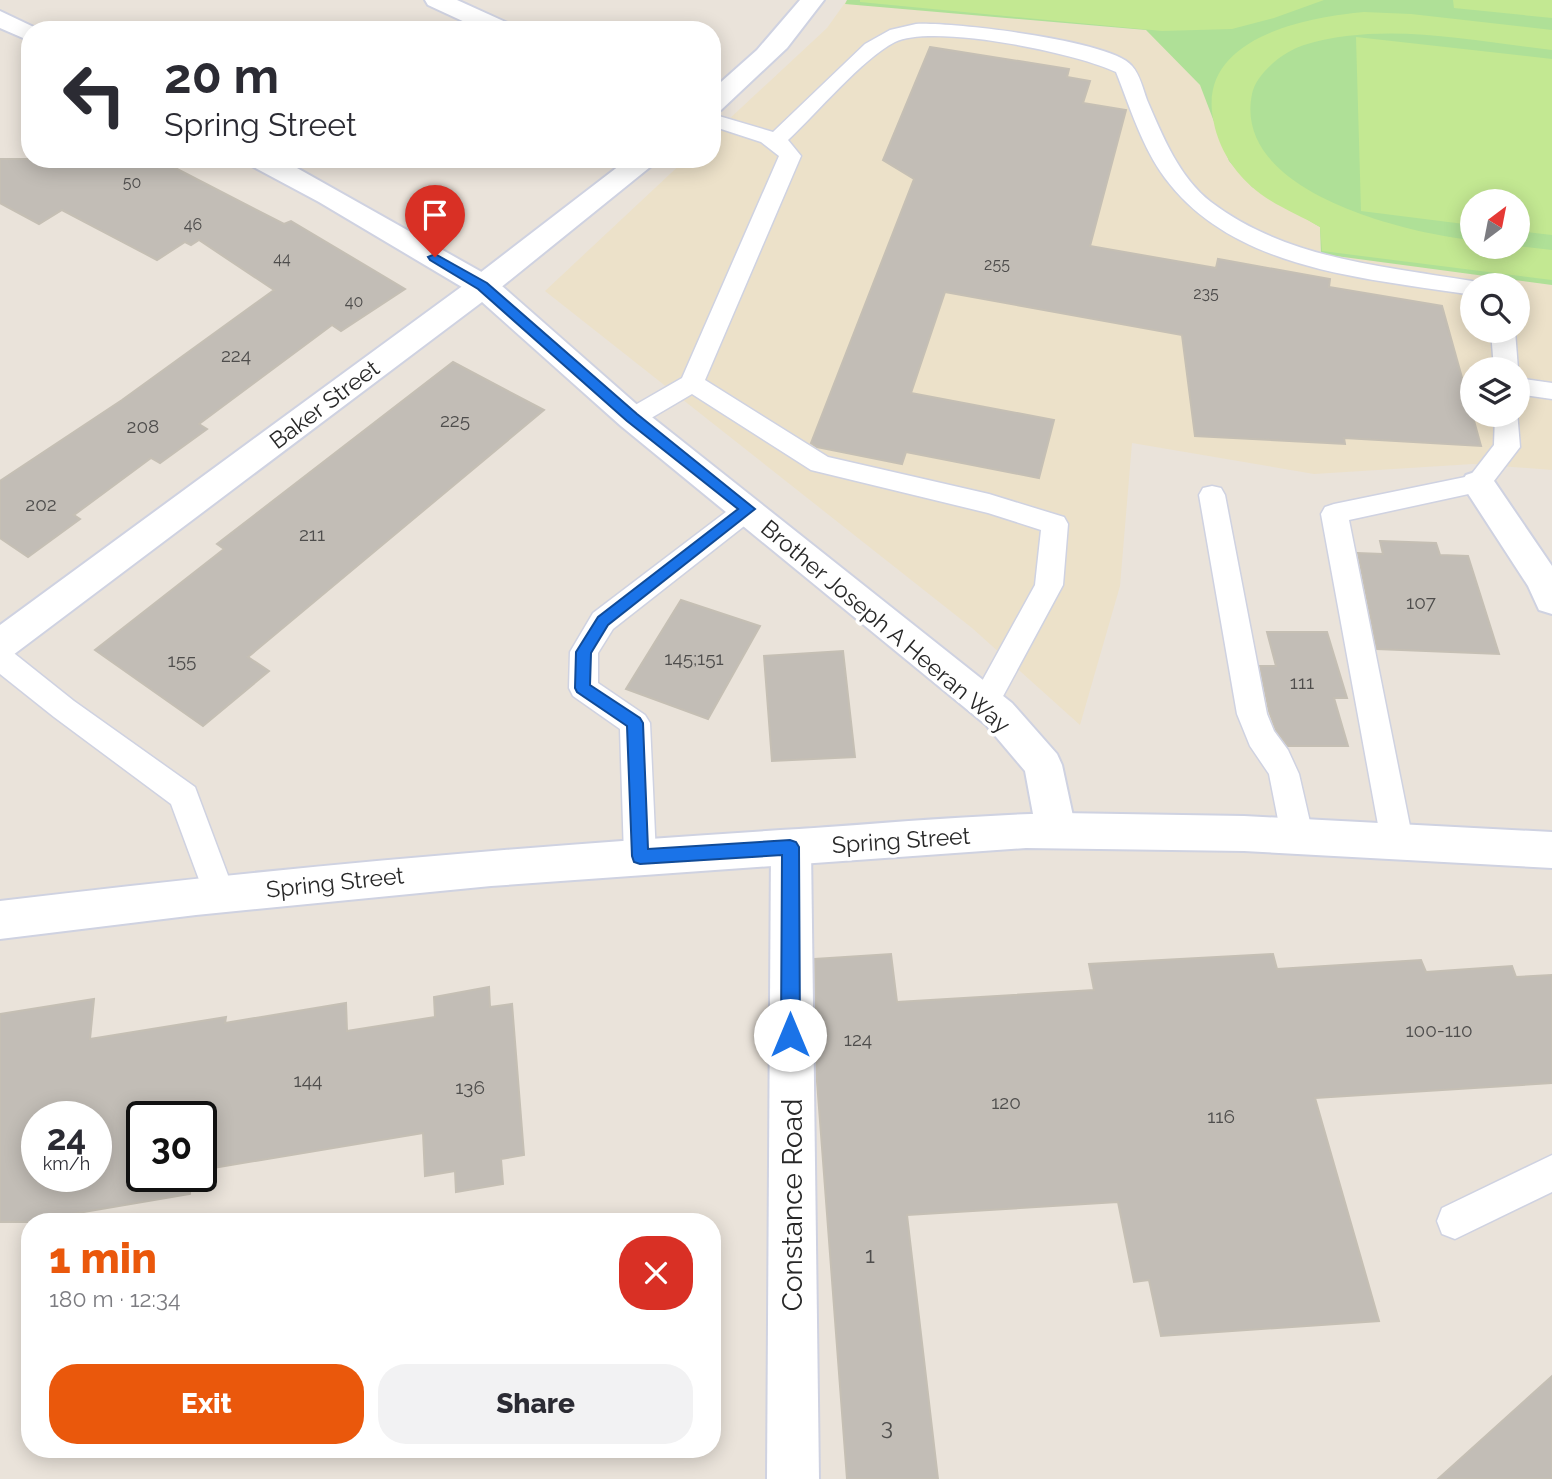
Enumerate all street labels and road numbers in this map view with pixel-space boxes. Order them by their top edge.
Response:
street label: Baker Street [264,354,384,454]
street label: Brother Joseph A Heeran Way [756,514,1016,738]
street label: Spring Street [831,822,971,858]
street label: Spring Street [265,861,406,903]
street label: Constance Road [776,1099,809,1311]

